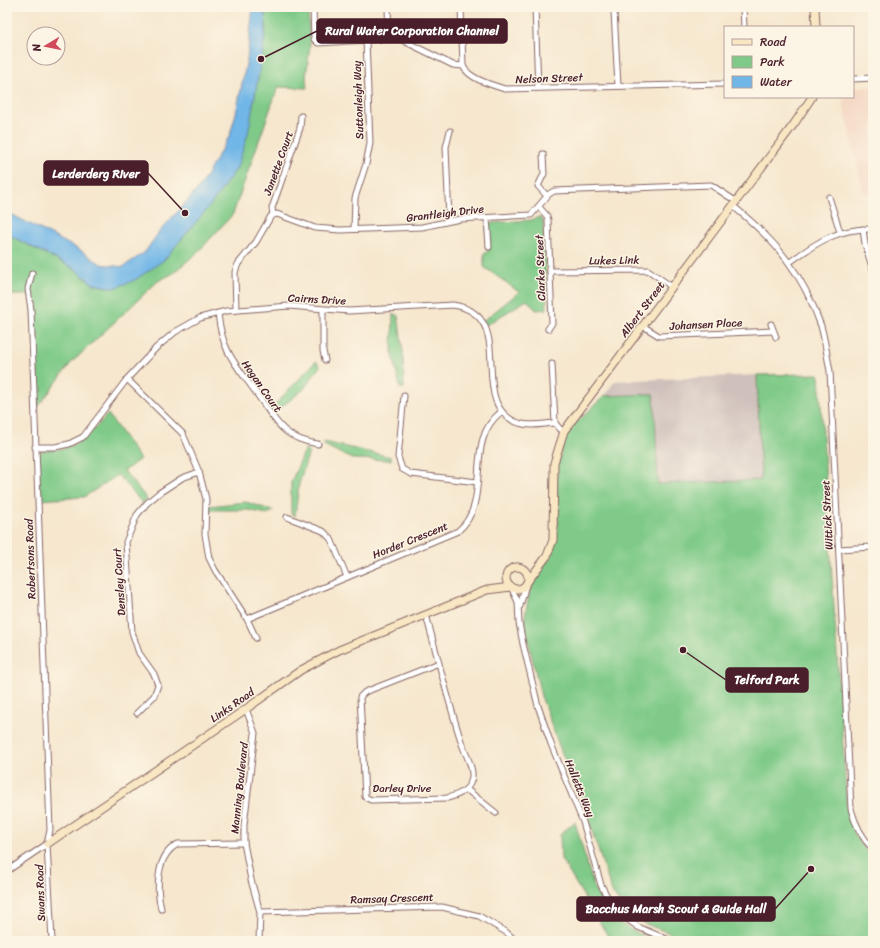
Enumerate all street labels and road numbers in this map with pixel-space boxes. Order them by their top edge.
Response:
street label: Suttonleigh Way [348,60,369,140]
street label: Nelson Street [515,68,584,89]
street label: Janette Court [258,128,299,199]
street label: Grantleigh Drive [405,199,485,228]
street label: Clarke Street [530,234,551,301]
street label: Lukes Link [589,251,639,270]
street label: Albert Street [614,277,670,342]
street label: Cairns Drive [287,288,347,311]
street label: Johansen Place [668,313,743,336]
street label: Hogan Court [236,356,287,417]
street label: Wittick Street [816,479,839,550]
street label: Robertsons Road [20,517,41,599]
street label: Horder Crescent [369,517,451,564]
street label: Densley Court [108,547,131,616]
street label: Links Road [206,682,260,728]
street label: Manning Boulevard [225,740,254,835]
street label: Halletts Way [559,756,600,820]
street label: Darley Drive [373,779,432,798]
street label: Swans Road [30,863,51,922]
street label: Ramsay Crescent [350,888,434,909]

